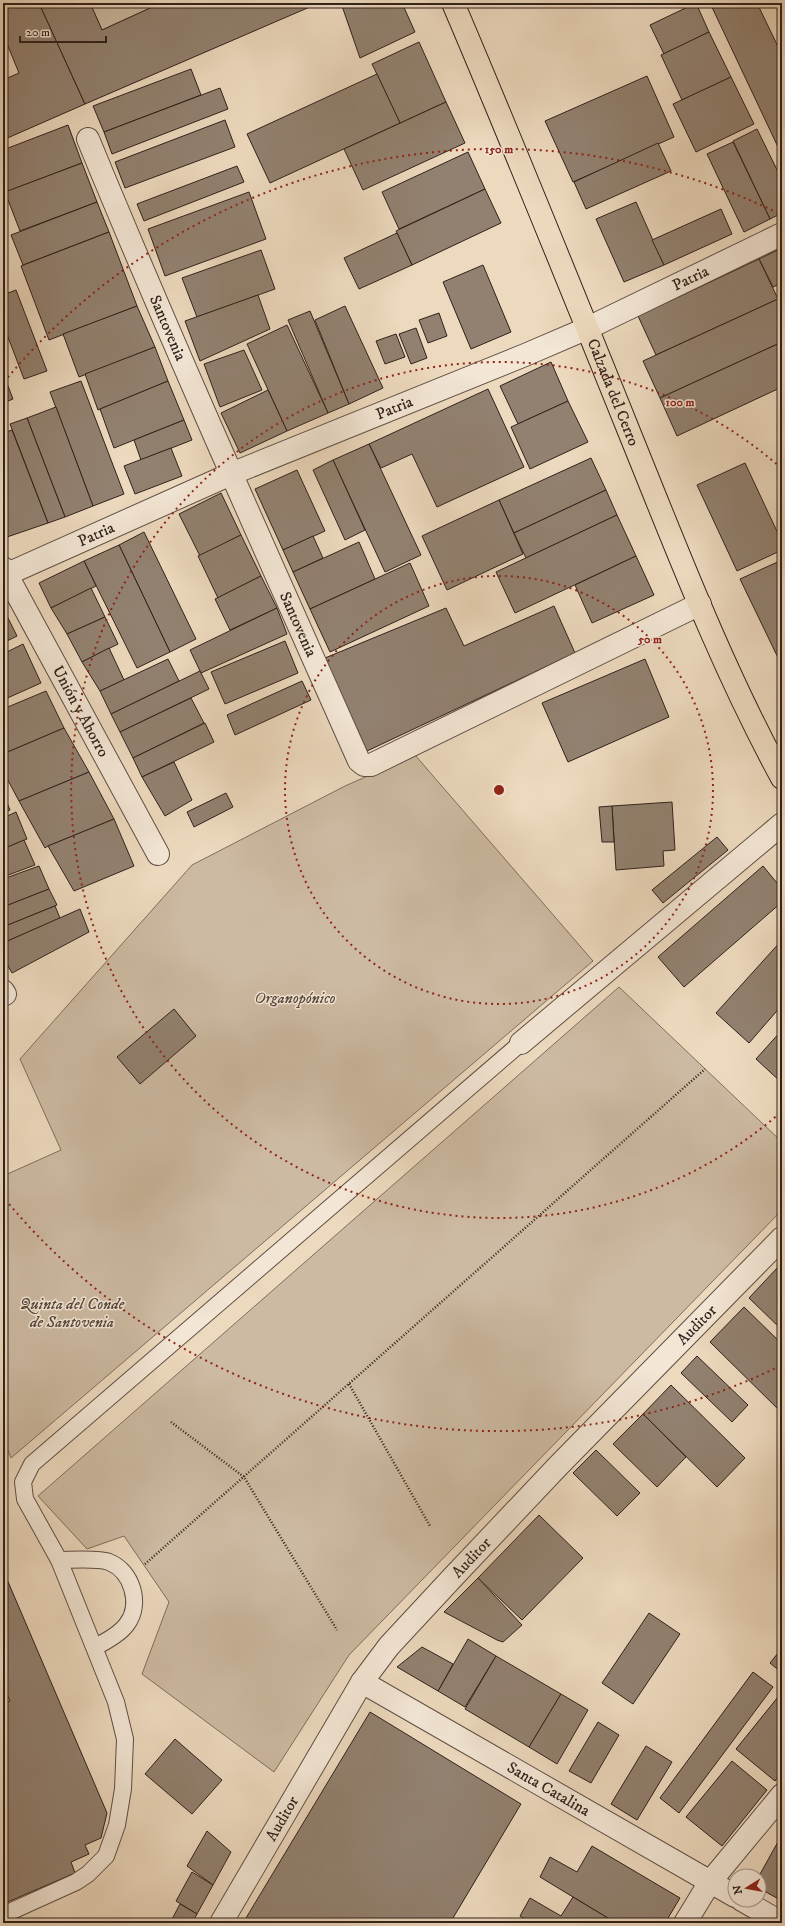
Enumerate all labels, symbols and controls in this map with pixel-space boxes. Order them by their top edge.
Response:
scale bar [20,18,106,44]
text: 20 m [26,25,50,40]
text: 150 m [485,142,513,157]
street label: Patria [669,261,712,296]
street label: Santovenia [145,292,191,364]
street label: Calzada del Cerro [583,336,644,449]
street label: Patria [373,391,416,424]
text: 100 m [666,395,694,410]
street label: Patria [75,517,118,551]
street label: Santovenia [275,589,321,660]
text: 50 m [637,632,662,647]
street label: Unión y Ahorro [48,662,114,761]
centre of rings [492,783,506,797]
park label: Organopónico [254,988,336,1008]
park label: Quinta del Conde de Santovenia [20,1294,125,1332]
street label: Auditor [672,1300,721,1349]
street label: Auditor [447,1533,495,1582]
street label: Santa Catalina [503,1757,594,1821]
street label: Auditor [261,1792,303,1845]
north arrow [727,1868,767,1908]
text: N [730,1884,746,1895]

